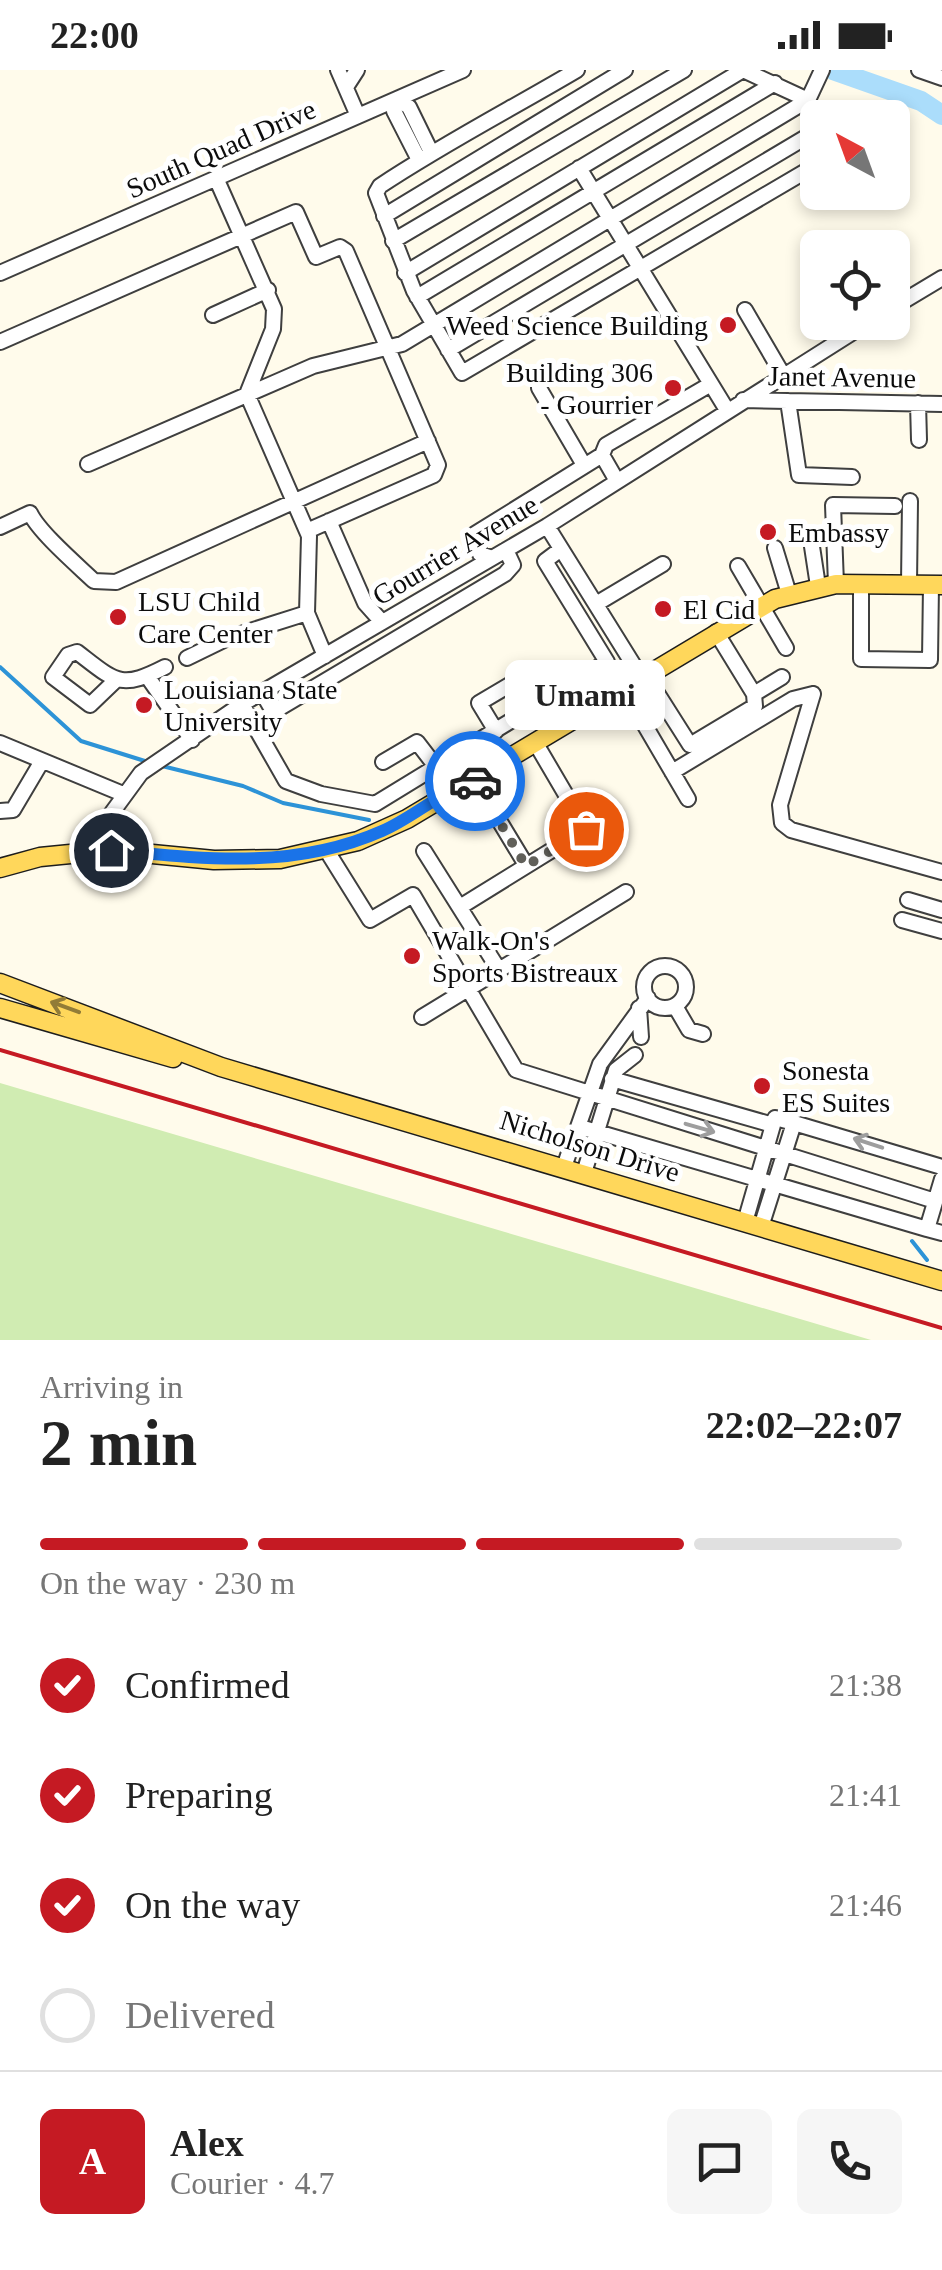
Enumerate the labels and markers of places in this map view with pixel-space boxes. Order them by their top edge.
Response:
place label: Weed Science Building [446,310,708,341]
marker: Weed Science Building [717,314,739,336]
place label: Building 306 - Gourrier [506,357,654,420]
marker: Building 306 - Gourrier [662,377,684,399]
place label: Embassy [788,517,889,548]
marker: Embassy [757,521,779,543]
place label: LSU Child Care Center [138,586,273,649]
place label: El Cid [683,594,755,625]
marker: El Cid [652,598,674,620]
marker: LSU Child Care Center [107,606,129,628]
callout: Umami [506,659,666,729]
place label: Louisiana State University [164,674,337,737]
marker: Louisiana State University [133,694,155,716]
pin [544,787,629,872]
pin [69,808,154,893]
place label: Walk-On's Sports Bistreaux [432,925,618,988]
marker: Walk-On's Sports Bistreaux [401,945,423,967]
place label: Sonesta ES Suites [782,1055,890,1118]
marker: Sonesta ES Suites [751,1075,773,1097]

